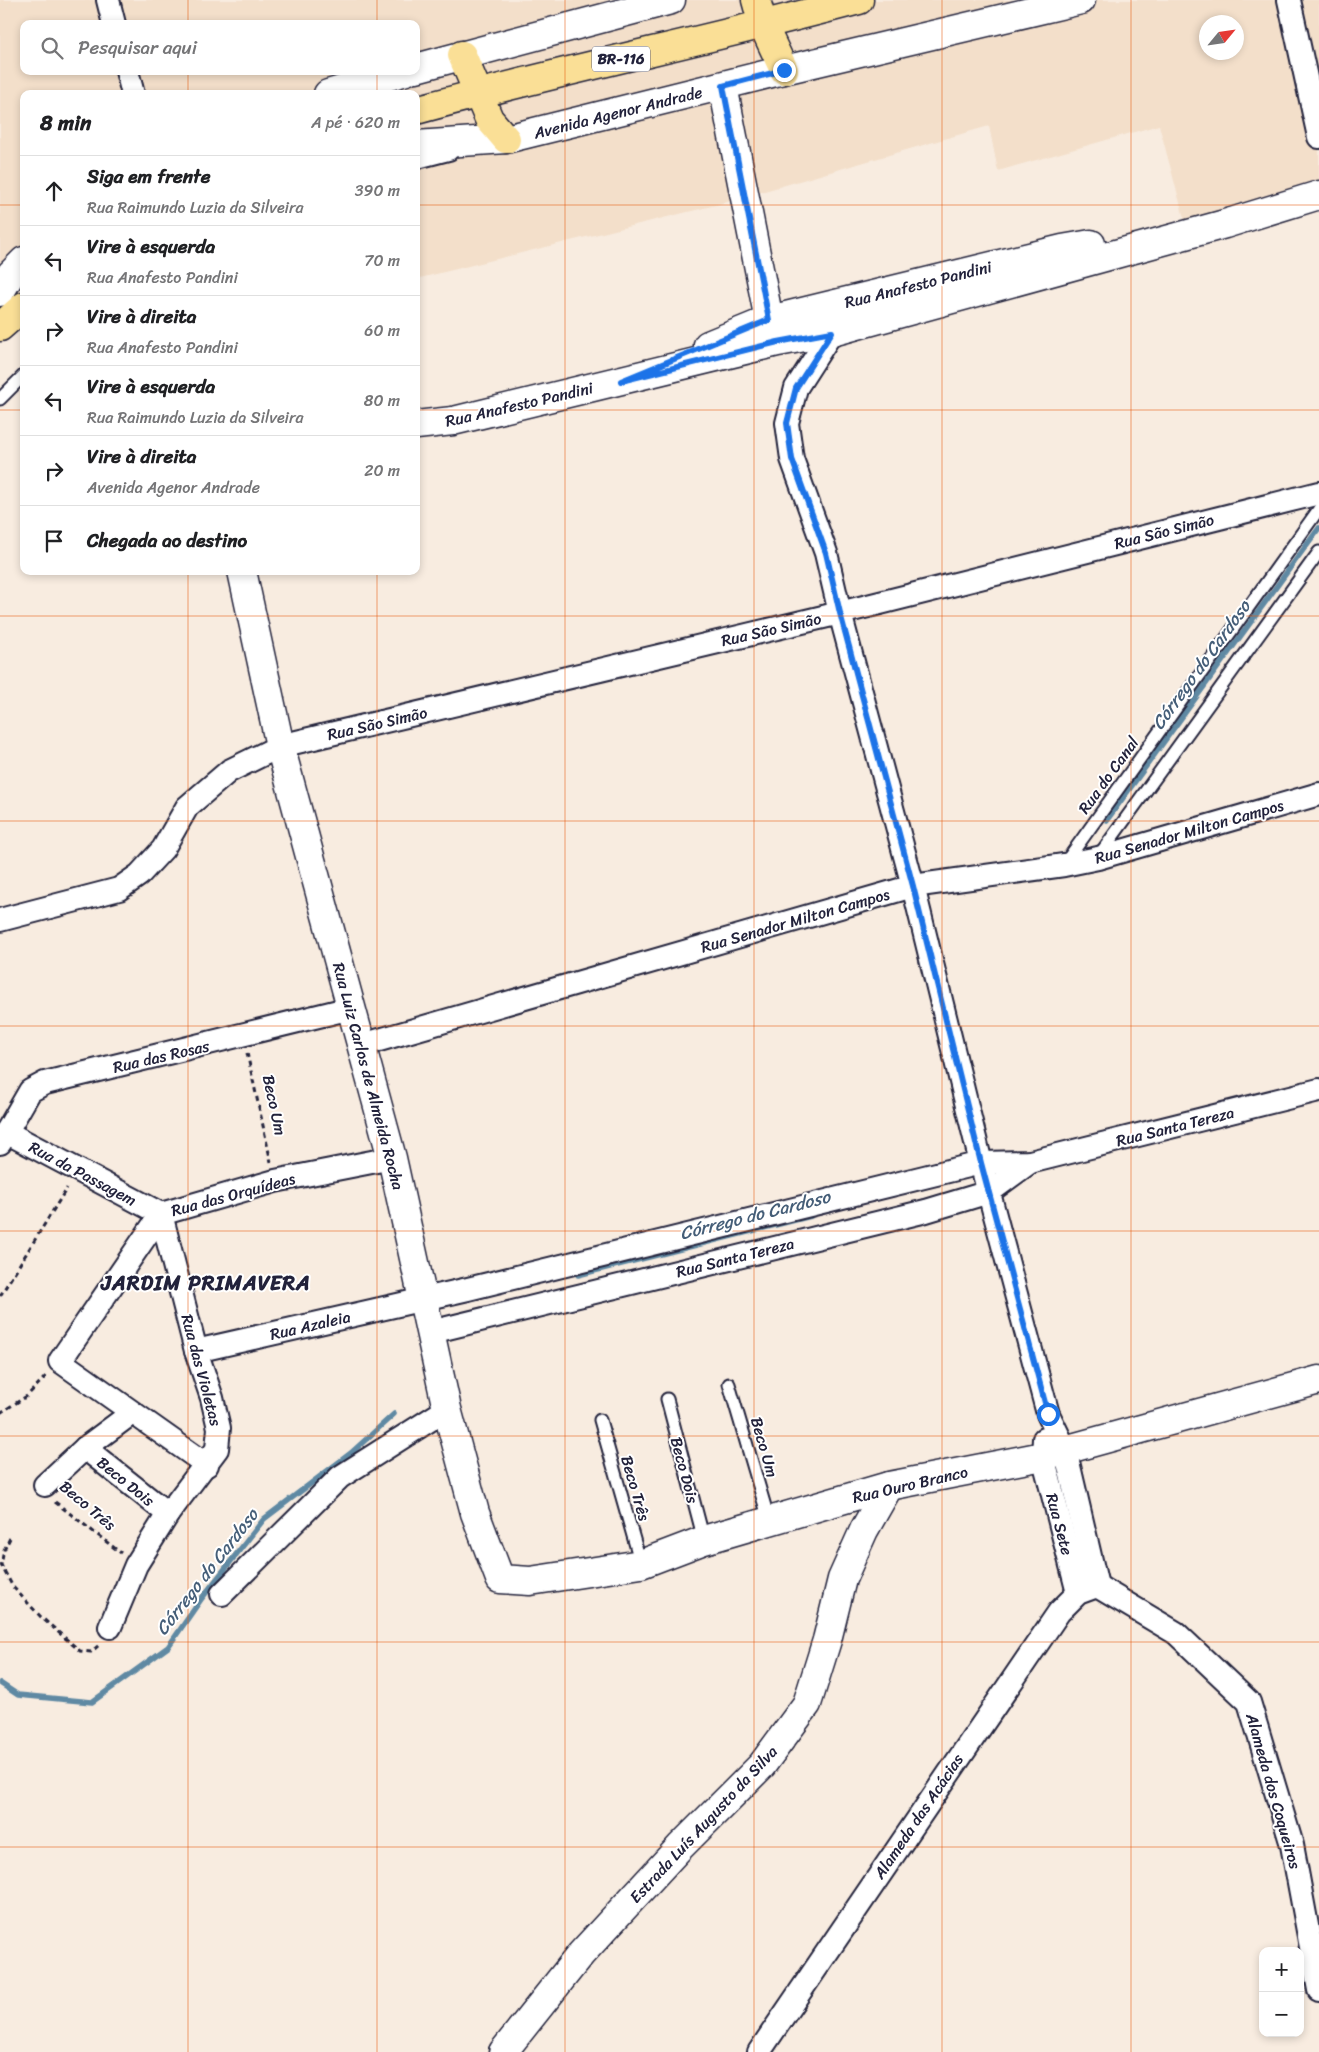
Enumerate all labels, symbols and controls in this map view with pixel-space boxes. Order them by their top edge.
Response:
north arrow [1199,15,1244,60]
search box [20,20,420,75]
text: Pesquisar aqui [78,31,197,64]
icon: search [38,34,66,62]
road number: BR-116 [592,46,650,72]
route end [773,59,796,82]
street label: Avenida Agenor Andrade [530,78,706,148]
text: 8 min [40,104,91,142]
text: A pé · 620 m [311,108,400,137]
text: Siga em frente [87,160,210,193]
text: 390 m [355,176,400,205]
icon: ahead [40,177,68,205]
text: Rua Raimundo Luzia da Silveira [87,193,304,222]
text: Vire à esquerda [87,230,215,263]
text: 70 m [364,246,400,275]
icon: left [40,247,68,275]
street label: Rua Anafesto Pandini [841,252,995,317]
text: Rua Anafesto Pandini [87,263,238,292]
text: Vire à direita [87,300,196,333]
text: 60 m [364,316,400,345]
icon: right [40,317,68,345]
text: Rua Anafesto Pandini [87,333,238,362]
text: Vire à esquerda [87,370,215,403]
street label: Rua Anafesto Pandini [442,373,596,436]
text: 80 m [364,386,400,415]
icon: left [40,387,68,415]
text: Rua Raimundo Luzia da Silveira [87,403,304,432]
text: Vire à direita [87,440,196,473]
text: 20 m [364,456,400,485]
icon: right [40,457,68,485]
text: Avenida Agenor Andrade [87,473,260,502]
street label: Rua São Simão [1111,505,1217,558]
text: Chegada ao destino [87,524,247,557]
icon: arrive [40,527,68,555]
water label: Córrego do Cardoso [1143,592,1260,737]
street label: Rua São Simão [718,604,824,655]
street label: Rua São Simão [324,698,430,749]
street label: Rua do Canal [1070,730,1147,820]
street label: Rua Senador Milton Campos [1091,790,1287,872]
street label: Rua Senador Milton Campos [697,879,893,961]
street label: Rua Luiz Carlos de Almeida Rocha [324,959,413,1193]
street label: Rua das Rosas [110,1031,213,1082]
street label: Beco Um [254,1072,295,1138]
street label: Rua Santa Tereza [1113,1098,1237,1155]
street label: Rua da Passagem [23,1133,142,1214]
street label: Rua das Orquídeas [168,1164,299,1225]
water label: Córrego do Cardoso [676,1181,835,1249]
street label: Rua Santa Tereza [673,1229,797,1286]
district label: JARDIM PRIMAVERA [100,1264,311,1302]
street label: Rua Azaleia [267,1302,353,1349]
street label: Rua das Violetas [173,1311,231,1430]
route start [1037,1403,1060,1426]
street label: Beco Um [742,1414,787,1481]
street label: Beco Dois [662,1434,707,1507]
street label: Beco Dois [90,1449,162,1514]
street label: Beco Três [612,1452,659,1525]
street label: Rua Ouro Branco [850,1457,971,1512]
street label: Beco Três [53,1473,123,1538]
street label: Rua Sete [1037,1490,1082,1559]
water label: Córrego do Cardoso [147,1501,268,1642]
street label: Alameda dos Coqueiros [1237,1709,1310,1873]
street label: Estrada Luís Augusto da Silva [622,1739,785,1910]
street label: Alameda das Acácias [865,1747,972,1886]
map controls [1259,1947,1304,2037]
button: + [1259,1947,1304,1992]
button: − [1259,1992,1304,2037]

